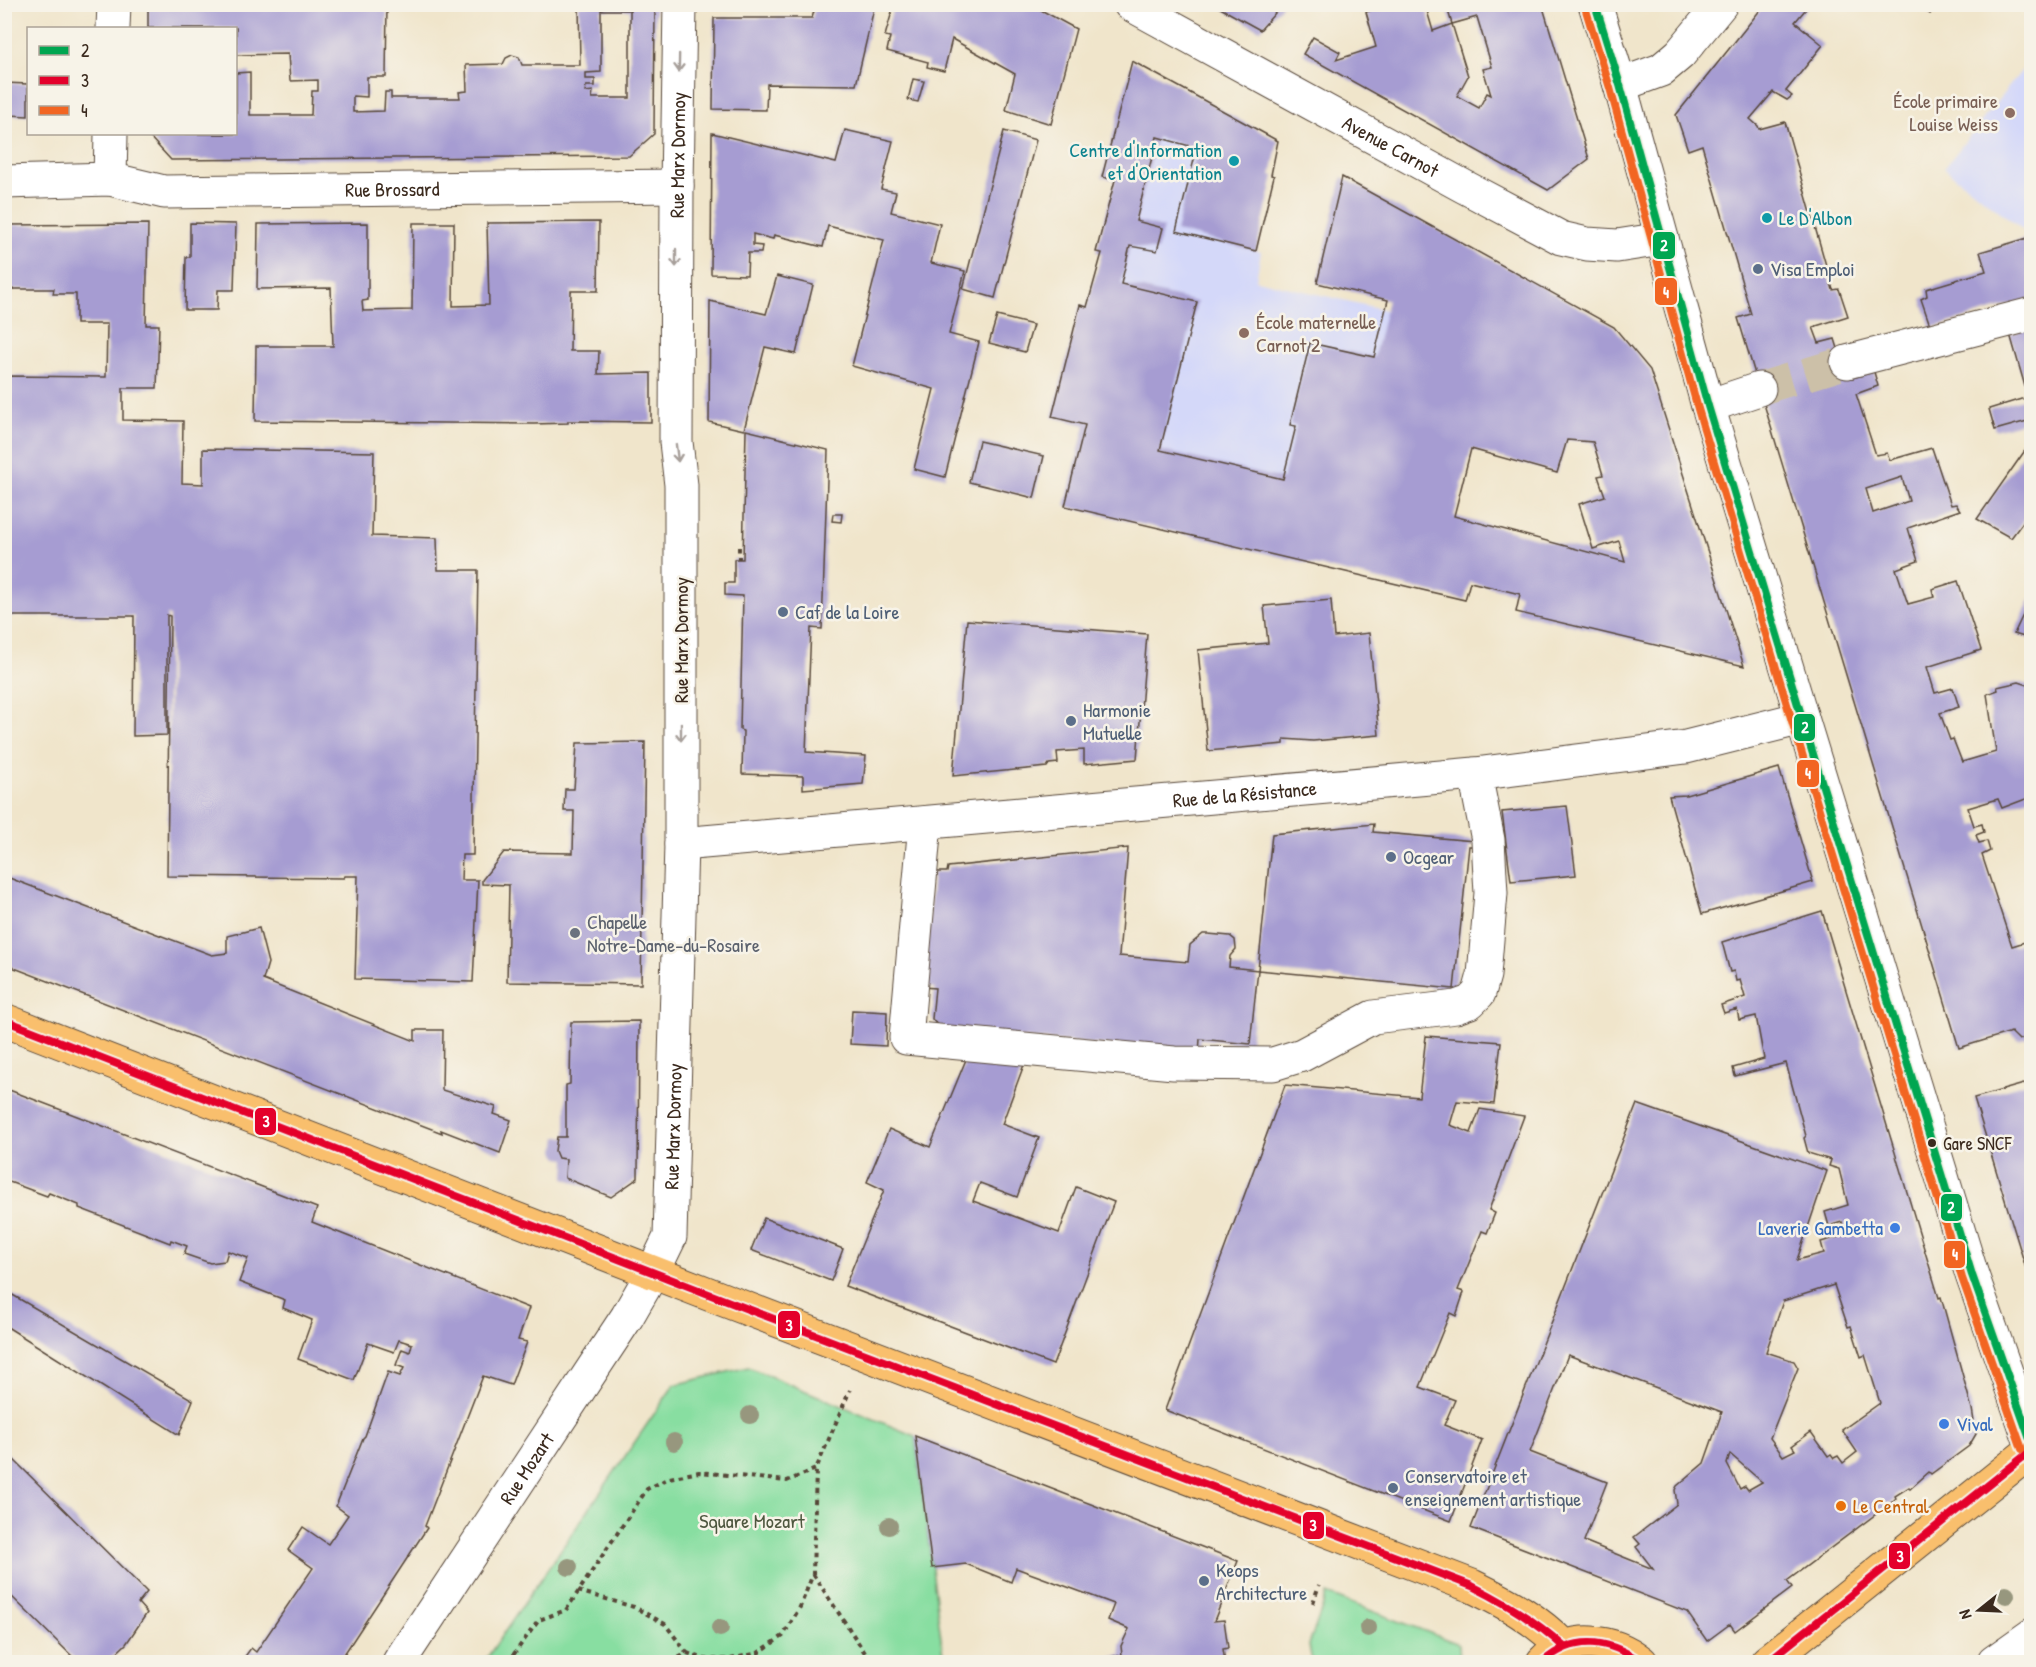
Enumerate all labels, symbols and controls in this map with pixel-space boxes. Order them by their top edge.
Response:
legend [27,27,237,135]
text: 2 [81,38,90,63]
one-way arrow [673,52,685,72]
text: 3 [81,68,89,93]
place label: École primaire Louise Weiss [1893,87,1998,137]
street label: Rue Marx Dormoy [663,92,692,218]
text: 4 [81,98,88,123]
marker: École primaire Louise Weiss [2003,106,2017,120]
street label: Avenue Carnot [1338,109,1445,184]
place label: Centre d'Information et d'Orientation [1069,136,1222,186]
marker: Centre d'Information et d'Orientation [1227,154,1241,168]
street label: Rue Brossard [345,175,440,203]
place label: Le D'Albon [1779,204,1852,231]
marker: Le D'Albon [1760,211,1774,225]
line badge: 2 [1652,231,1676,260]
text: 2 [1660,234,1668,256]
one-way arrow [671,247,682,267]
place label: Visa Emploi [1770,255,1855,282]
marker: Visa Emploi [1751,262,1765,276]
line badge: 4 [1654,277,1678,306]
text: 4 [1663,281,1669,303]
place label: École maternelle Carnot 2 [1256,308,1376,358]
marker: École maternelle Carnot 2 [1237,326,1251,340]
one-way arrow [672,442,683,462]
street label: Rue Marx Dormoy [667,577,694,703]
place label: Caf de la Loire [795,598,899,625]
marker: Caf de la Loire [776,605,790,619]
place label: Harmonie Mutuelle [1083,696,1151,746]
line badge: 2 [1793,713,1816,742]
marker: Harmonie Mutuelle [1064,714,1078,728]
text: 2 [1801,716,1809,738]
one-way arrow [675,721,687,741]
line badge: 4 [1796,759,1820,788]
text: 4 [1805,762,1811,784]
street label: Rue de la Résistance [1172,774,1318,814]
place label: Ocgear [1403,843,1455,870]
marker: Ocgear [1384,850,1398,864]
place label: Chapelle Notre-Dame-du-Rosaire [587,908,760,958]
marker: Chapelle Notre-Dame-du-Rosaire [568,926,582,940]
street label: Rue Marx Dormoy [657,1063,688,1190]
line badge: 3 [254,1107,277,1136]
text: 3 [262,1110,270,1132]
place label: Gare SNCF [1943,1131,2013,1156]
marker: Gare SNCF [1926,1137,1938,1149]
line badge: 2 [1940,1193,1963,1222]
text: 2 [1947,1196,1955,1218]
place label: Laverie Gambetta [1758,1214,1883,1241]
marker: Laverie Gambetta [1888,1221,1902,1235]
line badge: 4 [1943,1240,1966,1269]
text: 4 [1952,1243,1958,1265]
line badge: 3 [777,1310,801,1339]
text: 3 [785,1314,793,1336]
place label: Vival [1956,1410,1994,1437]
marker: Vival [1937,1417,1951,1431]
street label: Rue Mozart [493,1426,561,1509]
place label: Conservatoire et enseignement artistique [1405,1462,1581,1512]
marker: Conservatoire et enseignement artistique [1386,1481,1400,1495]
place label: Le Central [1853,1492,1929,1519]
marker: Le Central [1834,1499,1848,1513]
park label: Square Mozart [699,1507,806,1534]
line badge: 3 [1302,1511,1325,1540]
text: 3 [1309,1514,1317,1536]
line badge: 3 [1888,1542,1911,1570]
text: 3 [1896,1545,1904,1567]
place label: Keops Architecture [1216,1556,1307,1606]
marker: Keops Architecture [1197,1574,1211,1588]
north arrow [1949,1580,2009,1640]
text: N [1953,1607,1977,1622]

